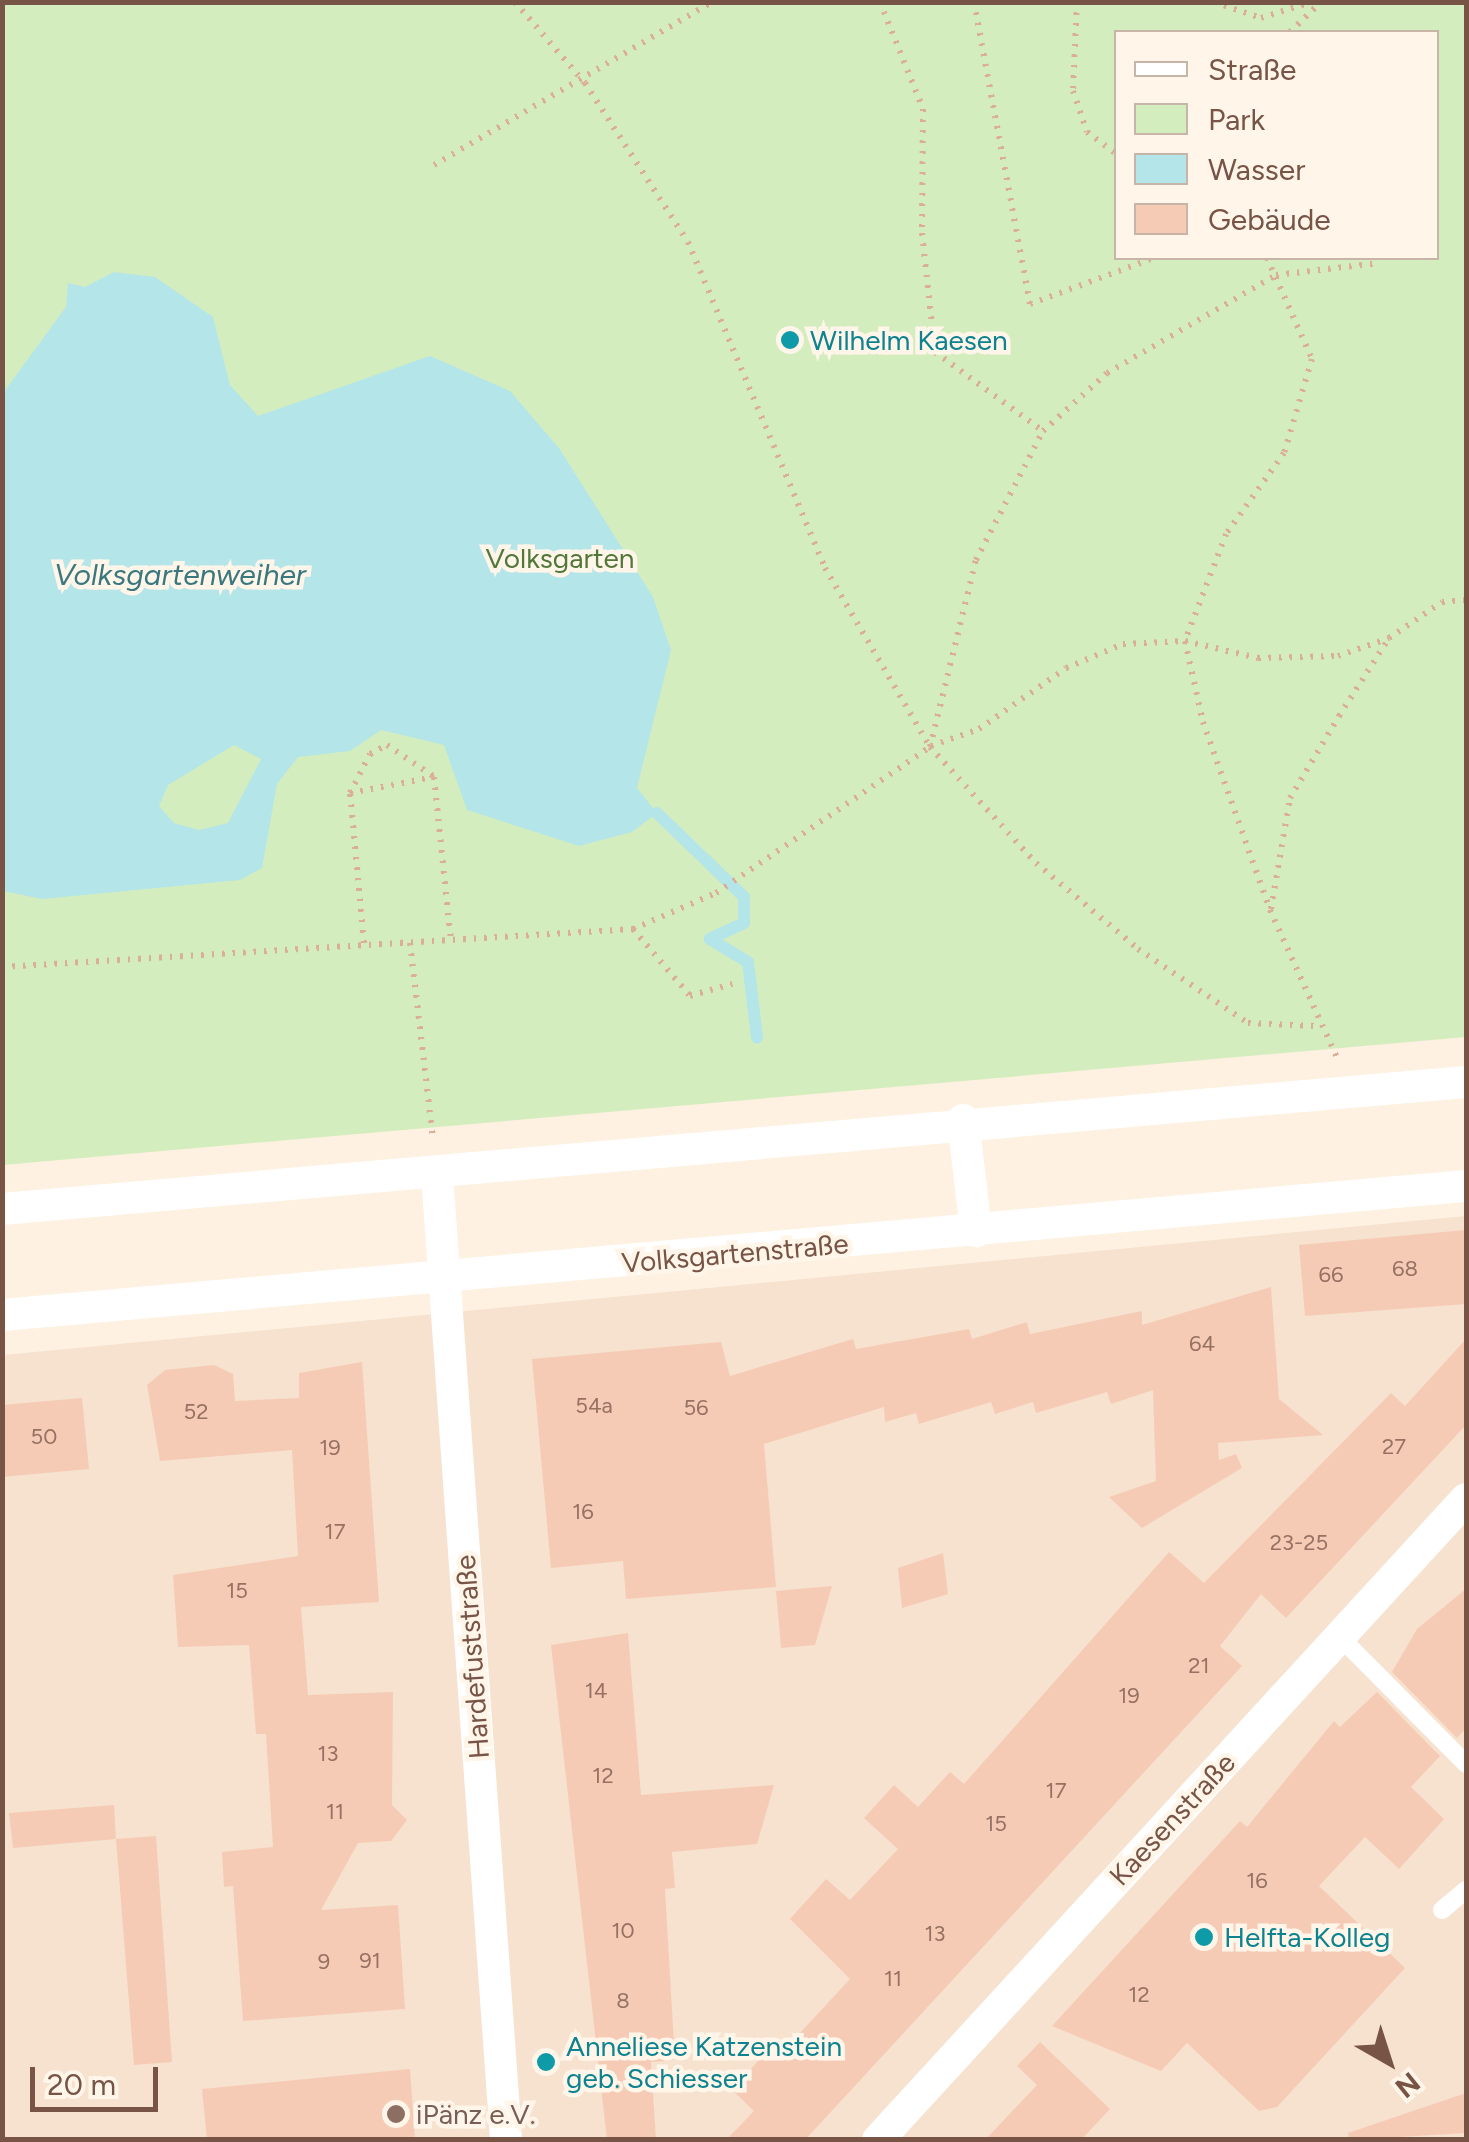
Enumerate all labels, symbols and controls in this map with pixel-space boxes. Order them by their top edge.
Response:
legend [1114,30,1439,260]
text: Straße [1208,51,1297,88]
text: Park [1208,101,1265,138]
text: Wasser [1208,151,1305,188]
text: Gebäude [1208,201,1331,238]
place label: Wilhelm Kaesen [810,323,1008,357]
marker: Wilhelm Kaesen [779,329,801,351]
park label: Volksgarten [486,541,634,575]
water label: Volksgartenweiher [54,557,306,593]
street label: Volksgartenstraße [620,1226,850,1280]
house number: 68 [1392,1256,1418,1282]
house number: 66 [1319,1262,1343,1288]
house number: 64 [1189,1331,1215,1357]
house number: 54a [575,1393,613,1419]
house number: 56 [683,1395,709,1421]
house number: 52 [184,1399,208,1425]
house number: 50 [31,1424,57,1450]
house number: 27 [1382,1434,1406,1460]
house number: 19 [319,1435,341,1461]
house number: 16 [572,1499,594,1525]
house number: 17 [325,1519,345,1545]
house number: 23-25 [1270,1530,1328,1556]
street label: Hardefuststraße [448,1554,496,1760]
house number: 15 [226,1578,248,1604]
house number: 21 [1188,1653,1210,1679]
house number: 14 [585,1678,607,1704]
house number: 19 [1118,1683,1140,1709]
house number: 13 [317,1741,339,1767]
street label: Kaesenstraße [1102,1746,1242,1892]
house number: 12 [592,1763,614,1789]
house number: 17 [1046,1778,1066,1804]
house number: 11 [326,1799,344,1825]
house number: 15 [985,1811,1007,1837]
house number: 16 [1246,1868,1268,1894]
house number: 10 [611,1918,635,1944]
place label: Helfta-Kolleg [1224,1920,1390,1954]
house number: 13 [924,1921,946,1947]
marker: Helfta-Kolleg [1193,1926,1215,1948]
house number: 91 [359,1948,381,1974]
house number: 9 [318,1949,330,1975]
house number: 11 [884,1966,902,1992]
house number: 12 [1128,1982,1150,2008]
house number: 8 [616,1988,630,2014]
north arrow [1339,2012,1439,2112]
place label: Anneliese Katzenstein geb. Schiesser [566,2029,842,2095]
scale bar [35,2047,162,2109]
marker: Anneliese Katzenstein geb. Schiesser [535,2051,557,2073]
text: N [1389,2065,1427,2105]
text: 20 m [47,2066,116,2103]
place label: iPänz e.V. [416,2097,536,2131]
marker: iPänz e.V. [385,2103,407,2125]

